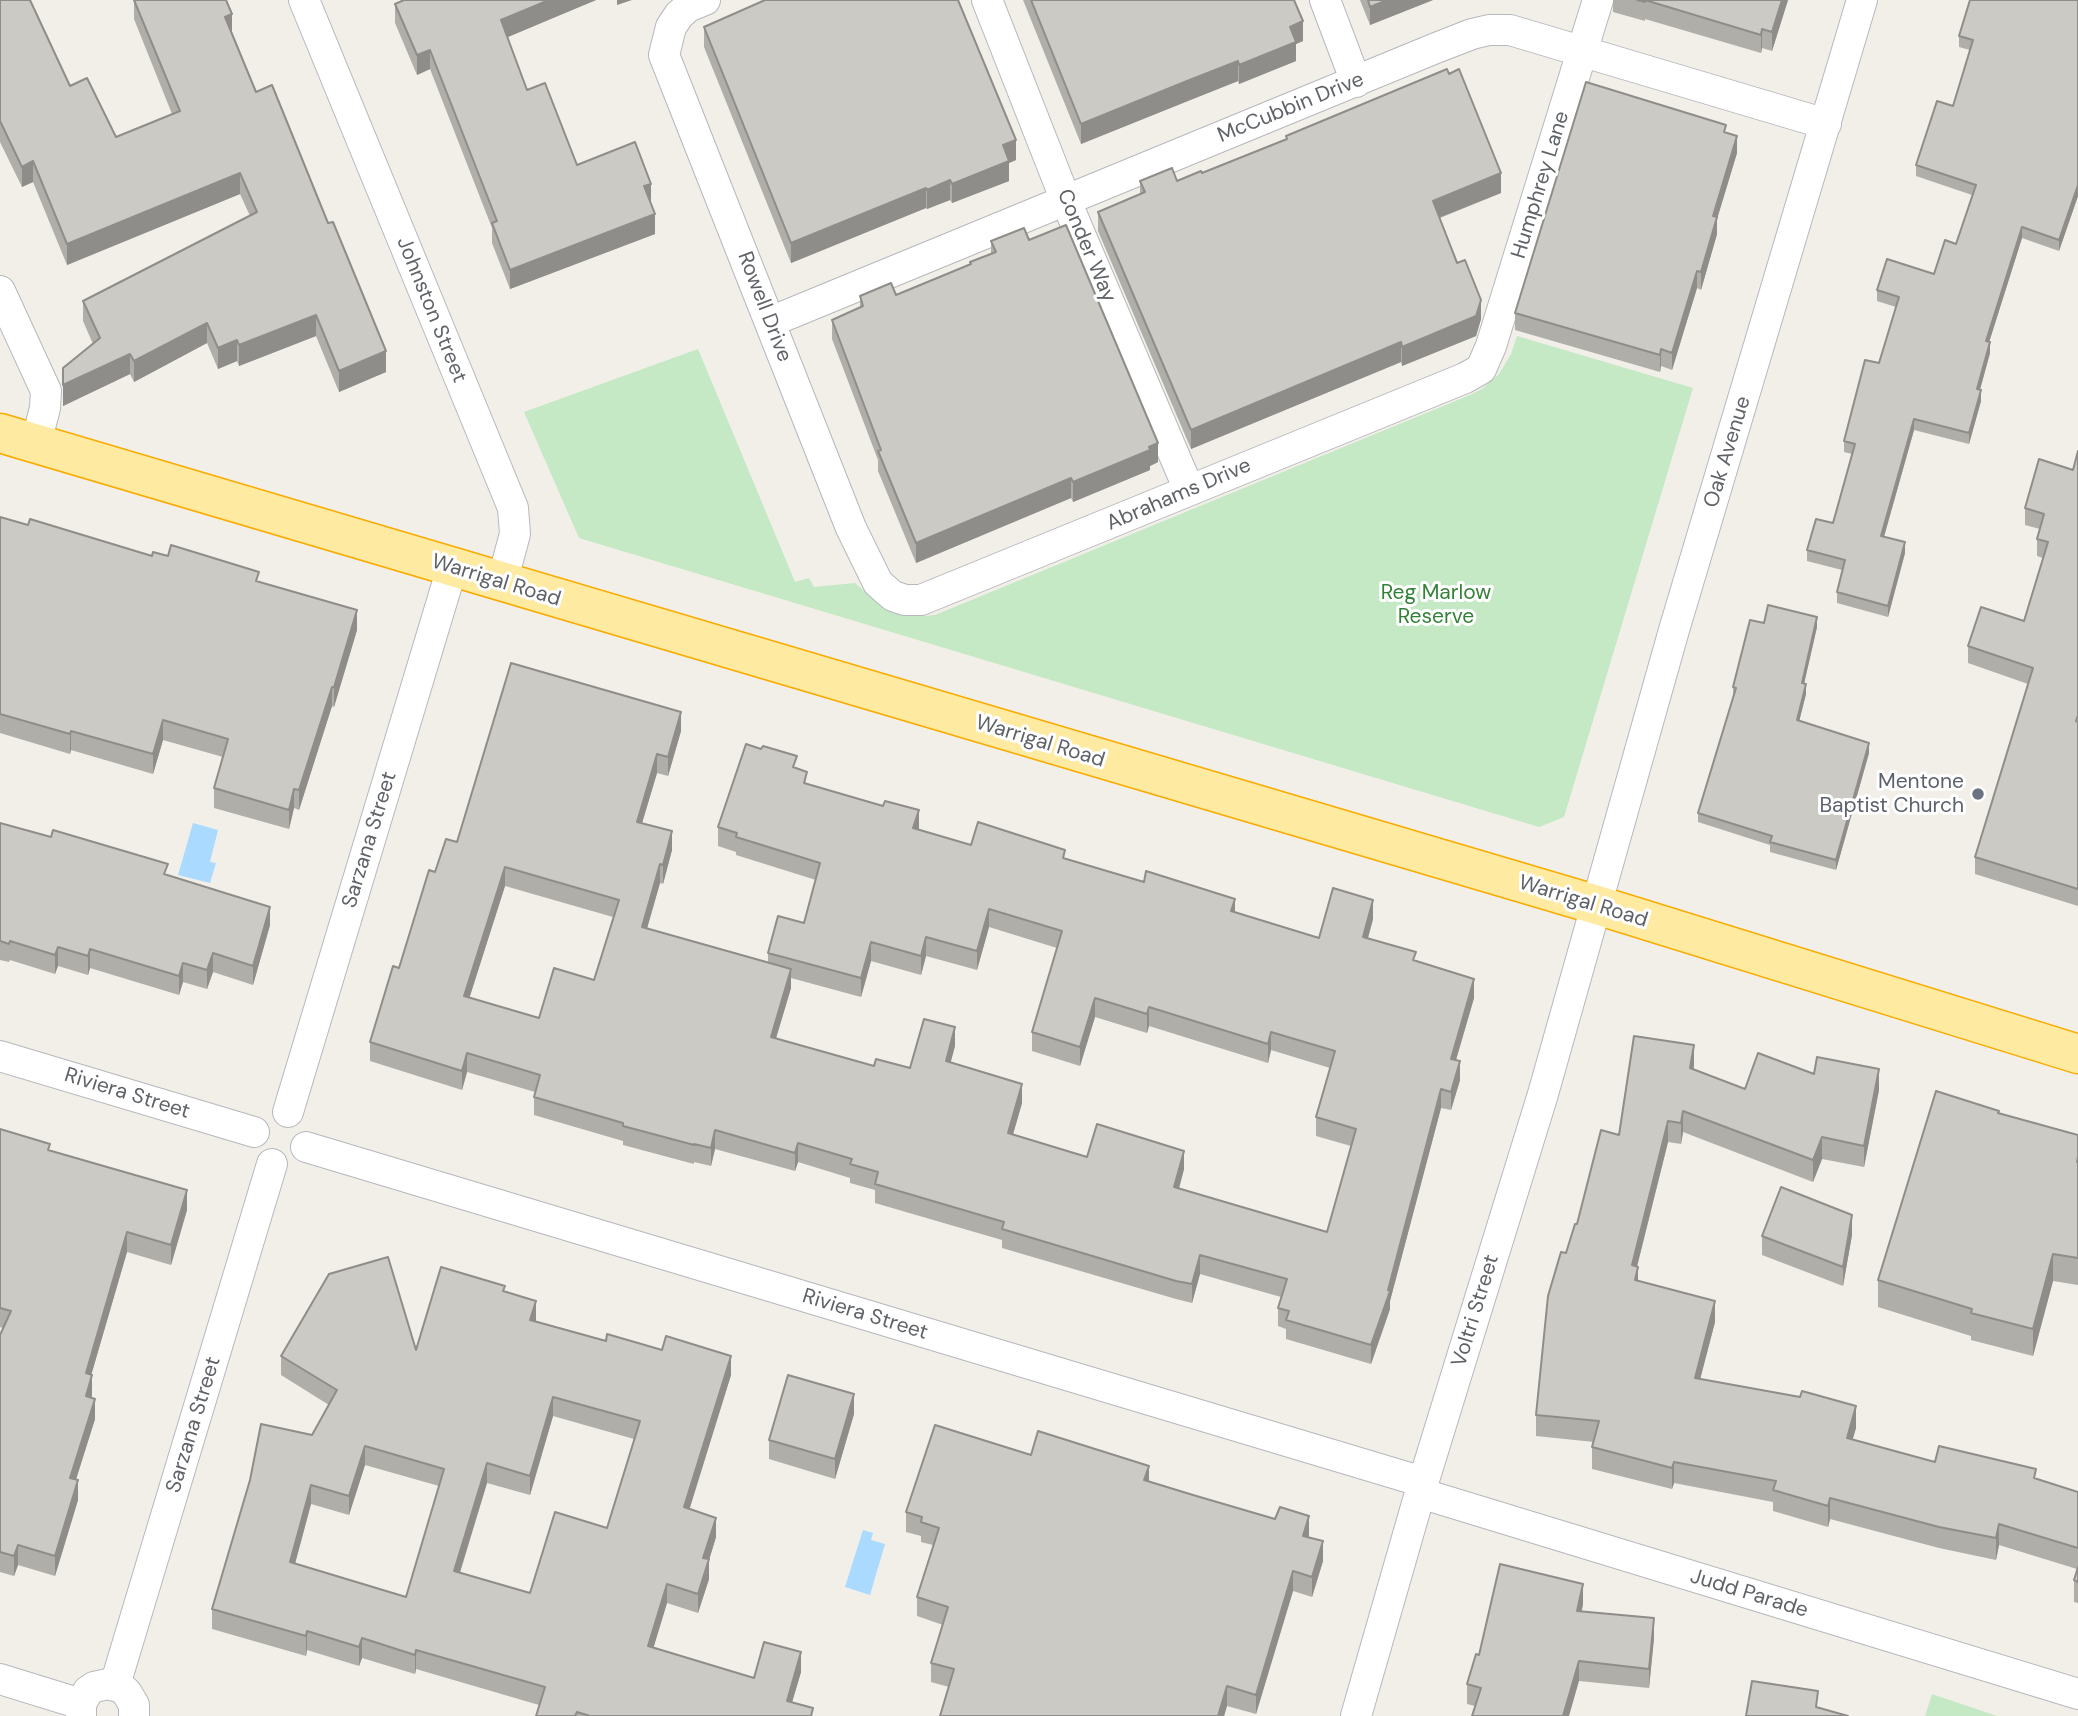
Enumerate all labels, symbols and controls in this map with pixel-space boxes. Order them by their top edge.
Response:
street label: McCubbin Drive [1214,67,1368,149]
street label: Humphrey Lane [1507,108,1575,262]
street label: Conder Way [1051,186,1121,306]
street label: Johnston Street [390,234,472,386]
street label: Rowell Drive [731,248,797,366]
street label: Oak Avenue [1699,393,1757,511]
street label: Abrahams Drive [1103,453,1255,537]
street label: Warrigal Road [428,549,564,613]
park label: Reg Marlow Reserve [1381,580,1491,630]
street label: Warrigal Road [972,710,1108,774]
street label: Sarzana Street [337,769,403,911]
place label: Mentone Baptist Church [1819,769,1964,819]
marker: Mentone Baptist Church [1970,786,1986,802]
street label: Warrigal Road [1515,870,1651,934]
street label: Riviera Street [61,1063,193,1125]
street label: Voltri Street [1447,1252,1505,1370]
street label: Riviera Street [799,1284,931,1346]
street label: Sarzana Street [161,1354,227,1496]
street label: Judd Parade [1687,1564,1811,1624]

